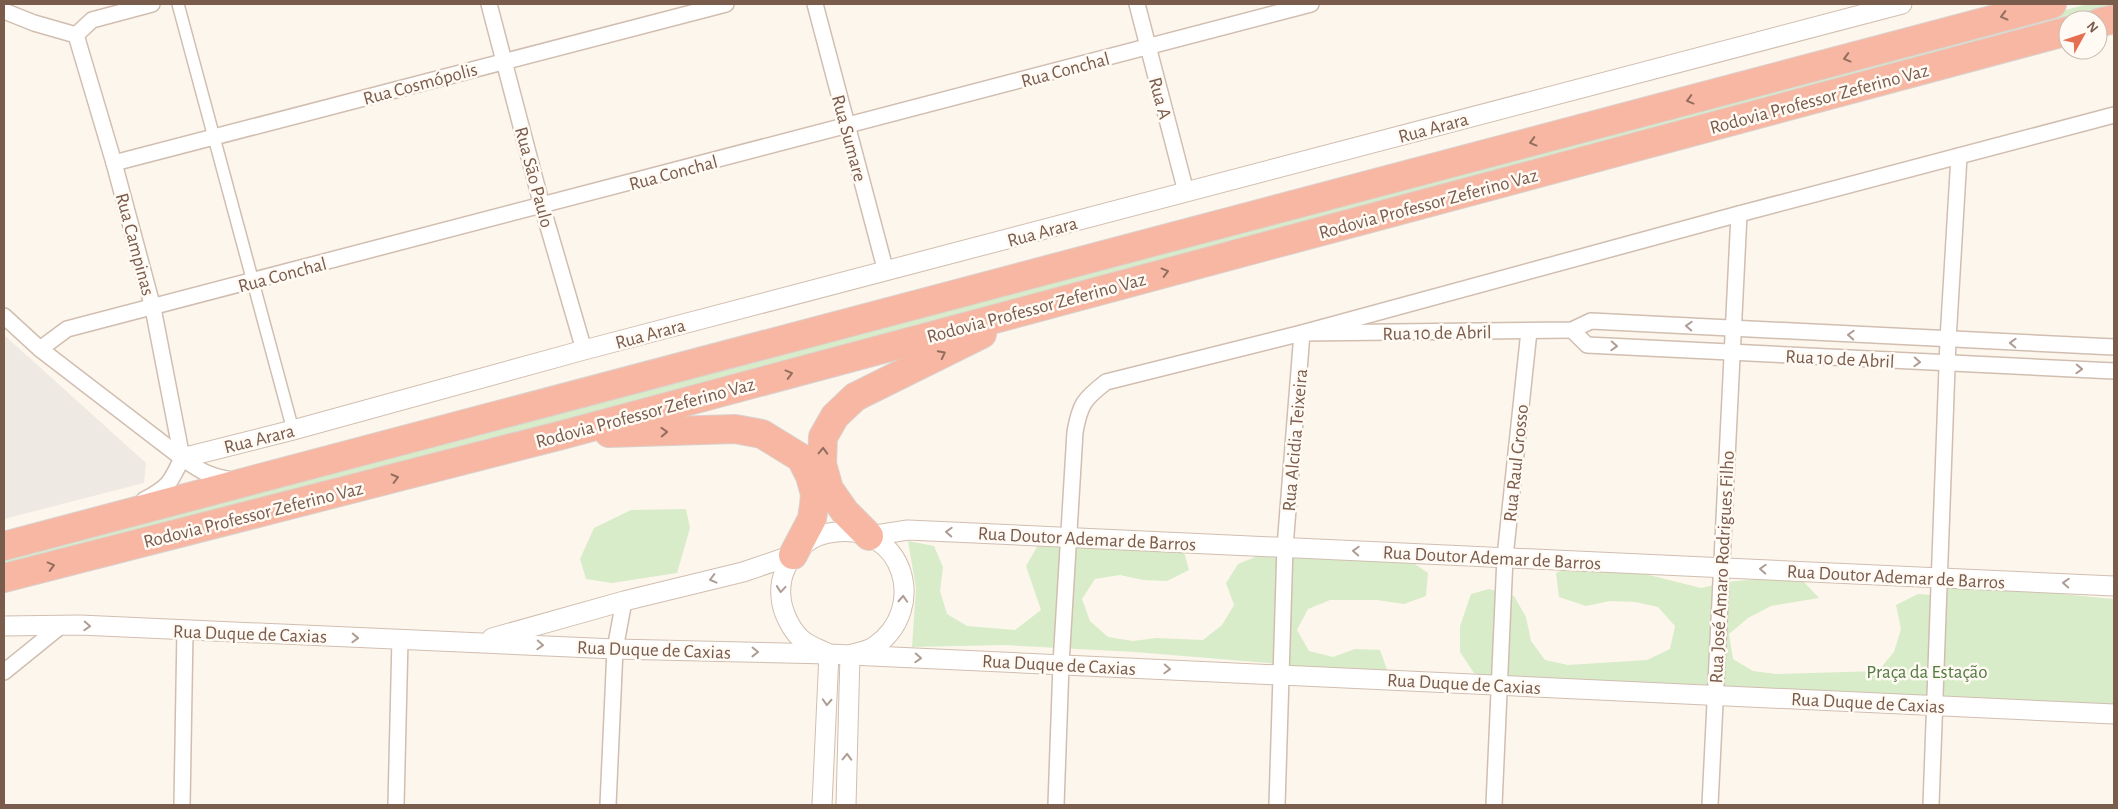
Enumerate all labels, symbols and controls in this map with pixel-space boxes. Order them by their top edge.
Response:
one-way arrow [2000,10,2009,21]
north arrow [2058,10,2108,60]
text: N [2084,19,2101,36]
street label: Rua Conchal [1019,50,1112,91]
one-way arrow [1843,52,1852,63]
street label: Rua Cosmópolis [361,60,480,109]
street label: Rodovia Professor Zeferino Vaz [1708,61,1931,138]
street label: Rua A [1145,75,1174,122]
street label: Rua Sumare [828,93,869,184]
one-way arrow [1686,94,1695,105]
street label: Rua Arara [1396,110,1471,147]
street label: Rua São Paulo [511,125,556,230]
one-way arrow [1529,136,1538,147]
street label: Rua Conchal [627,153,720,194]
street label: Rodovia Professor Zeferino Vaz [1317,166,1540,243]
street label: Rua Campinas [112,191,157,298]
street label: Rua Arara [1005,214,1080,251]
street label: Rua Conchal [236,255,329,296]
one-way arrow [1161,267,1170,278]
street label: Rodovia Professor Zeferino Vaz [925,270,1148,347]
street label: Rua Arara [613,316,688,353]
one-way arrow [1684,320,1692,331]
street label: Rua 10 de Abril [1382,323,1492,344]
one-way arrow [1847,329,1855,340]
one-way arrow [2009,338,2016,348]
one-way arrow [1611,341,1619,352]
street label: Rua 10 de Abril [1785,347,1895,372]
one-way arrow [937,350,946,360]
one-way arrow [1913,357,1921,368]
one-way arrow [2075,364,2083,375]
street label: Rua Alcidia Teixeira [1280,368,1311,512]
one-way arrow [784,369,792,379]
street label: Rodovia Professor Zeferino Vaz [534,375,757,452]
street label: Rua Raul Grosso [1501,403,1532,523]
street label: Rua Arara [222,421,297,457]
one-way arrow [660,426,668,437]
one-way arrow [818,447,828,454]
street label: Rua José Amaro Rodrigues Filho [1707,450,1738,684]
one-way arrow [390,473,399,484]
street label: Rodovia Professor Zeferino Vaz [142,479,365,552]
street label: Rua Doutor Ademar de Barros [977,524,1197,555]
one-way arrow [945,527,952,537]
street label: Rua Doutor Ademar de Barros [1382,543,1602,574]
one-way arrow [1352,545,1360,556]
one-way arrow [46,561,55,572]
street label: Rua Doutor Ademar de Barros [1786,562,2006,593]
one-way arrow [1759,564,1767,575]
one-way arrow [708,573,717,584]
one-way arrow [2061,578,2069,589]
one-way arrow [776,585,787,593]
one-way arrow [898,595,909,603]
one-way arrow [84,620,92,631]
street label: Rua Duque de Caxias [173,622,327,647]
one-way arrow [351,632,359,643]
street label: Rua Duque de Caxias [577,638,731,663]
one-way arrow [537,640,545,651]
one-way arrow [752,647,760,657]
one-way arrow [914,652,922,663]
street label: Rua Duque de Caxias [982,652,1136,679]
park label: Praça da Estação [1866,663,1988,682]
one-way arrow [1164,664,1172,674]
street label: Rua Duque de Caxias [1387,671,1541,698]
street label: Rua Duque de Caxias [1791,690,1945,717]
one-way arrow [822,699,832,707]
one-way arrow [842,752,852,760]

